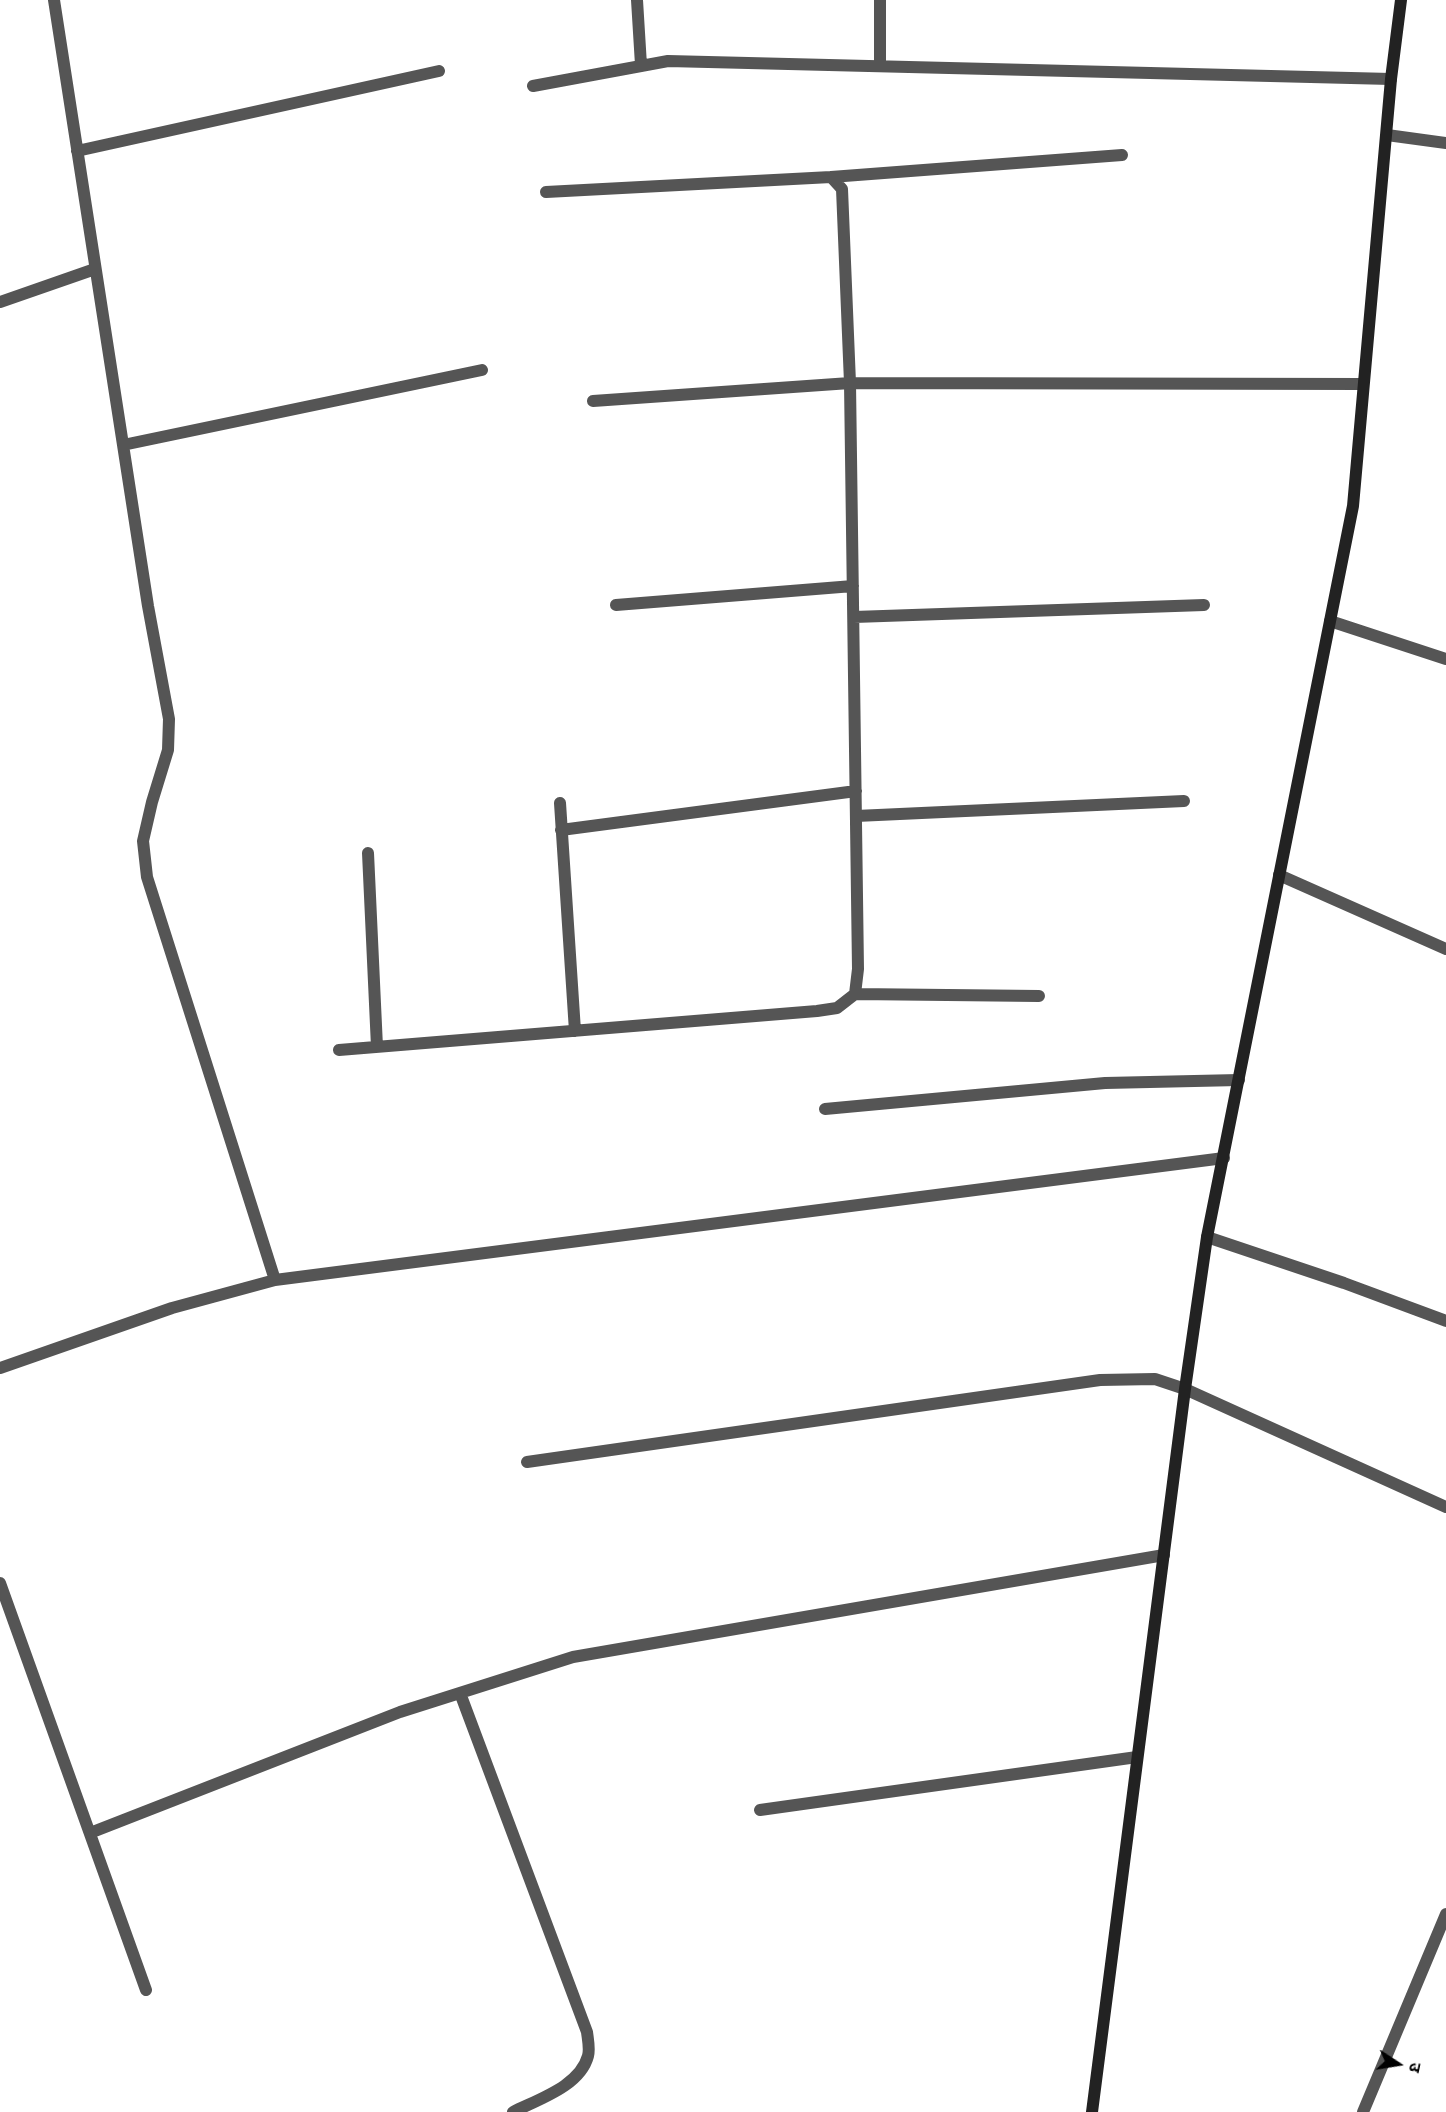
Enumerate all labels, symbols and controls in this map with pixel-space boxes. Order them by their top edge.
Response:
north arrow [1368,2034,1428,2094]
text: उ [1404,2061,1427,2075]

